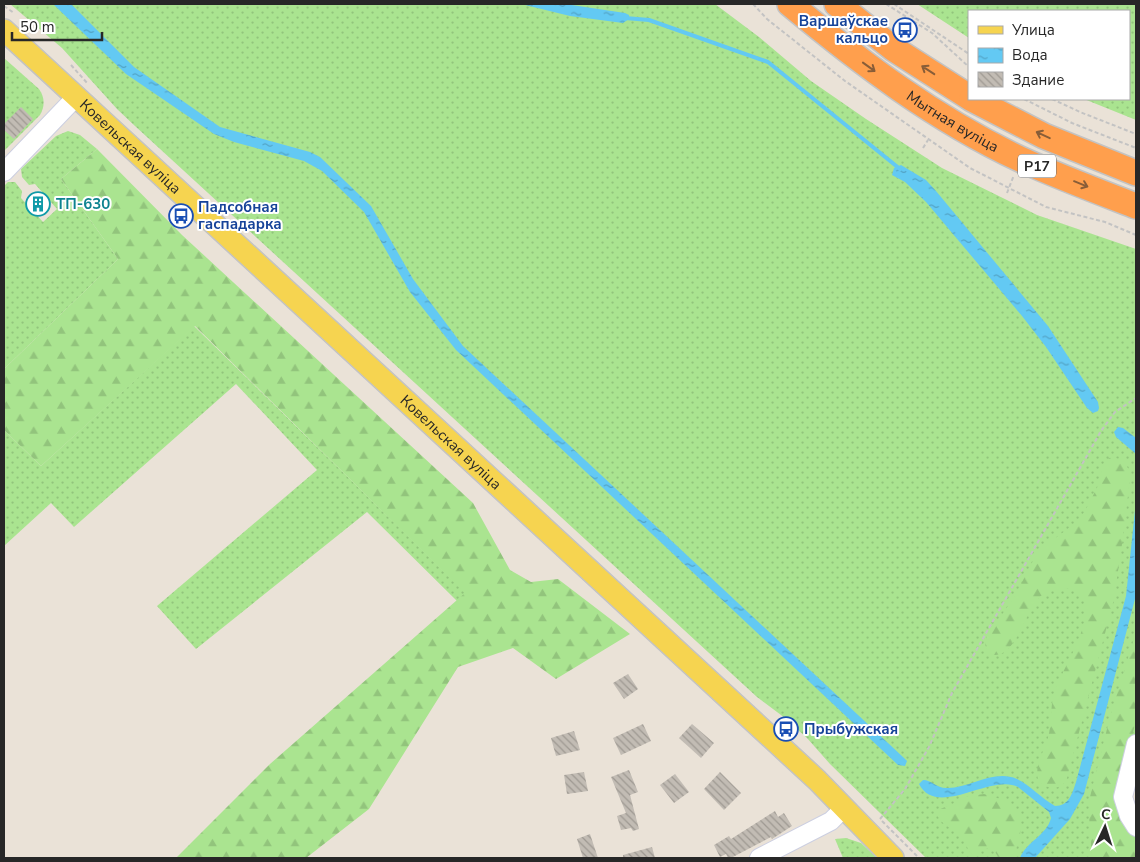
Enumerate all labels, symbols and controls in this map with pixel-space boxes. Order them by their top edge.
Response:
scale bar [12,10,102,42]
legend [968,10,1130,100]
place label: Варшаўскае кальцо [799,11,888,48]
text: 50 m [20,17,55,37]
bus stop icon: Варшаўскае кальцо [892,17,918,43]
text: Улица [1011,20,1055,40]
text: Вода [1012,45,1048,65]
one-way arrow [862,62,876,72]
one-way arrow [921,65,935,75]
text: Здание [1012,70,1064,90]
street label: Мытная вуліца [903,86,1002,157]
street label: Ковельская вуліца [75,95,185,198]
one-way arrow [1035,130,1050,140]
road number: Р17 [1018,154,1056,178]
one-way arrow [1073,179,1088,189]
building icon: ТП-630 [25,191,51,217]
place label: ТП-630 [56,194,110,214]
place label: Падсобная гаспадарка [198,197,282,234]
bus stop icon: Падсобная гаспадарка [168,203,194,229]
street label: Ковельская вуліца [396,390,506,494]
bus stop icon: Прыбужская [773,716,799,742]
place label: Прыбужская [804,719,898,739]
north arrow [1080,802,1130,852]
text: С [1100,805,1112,824]

